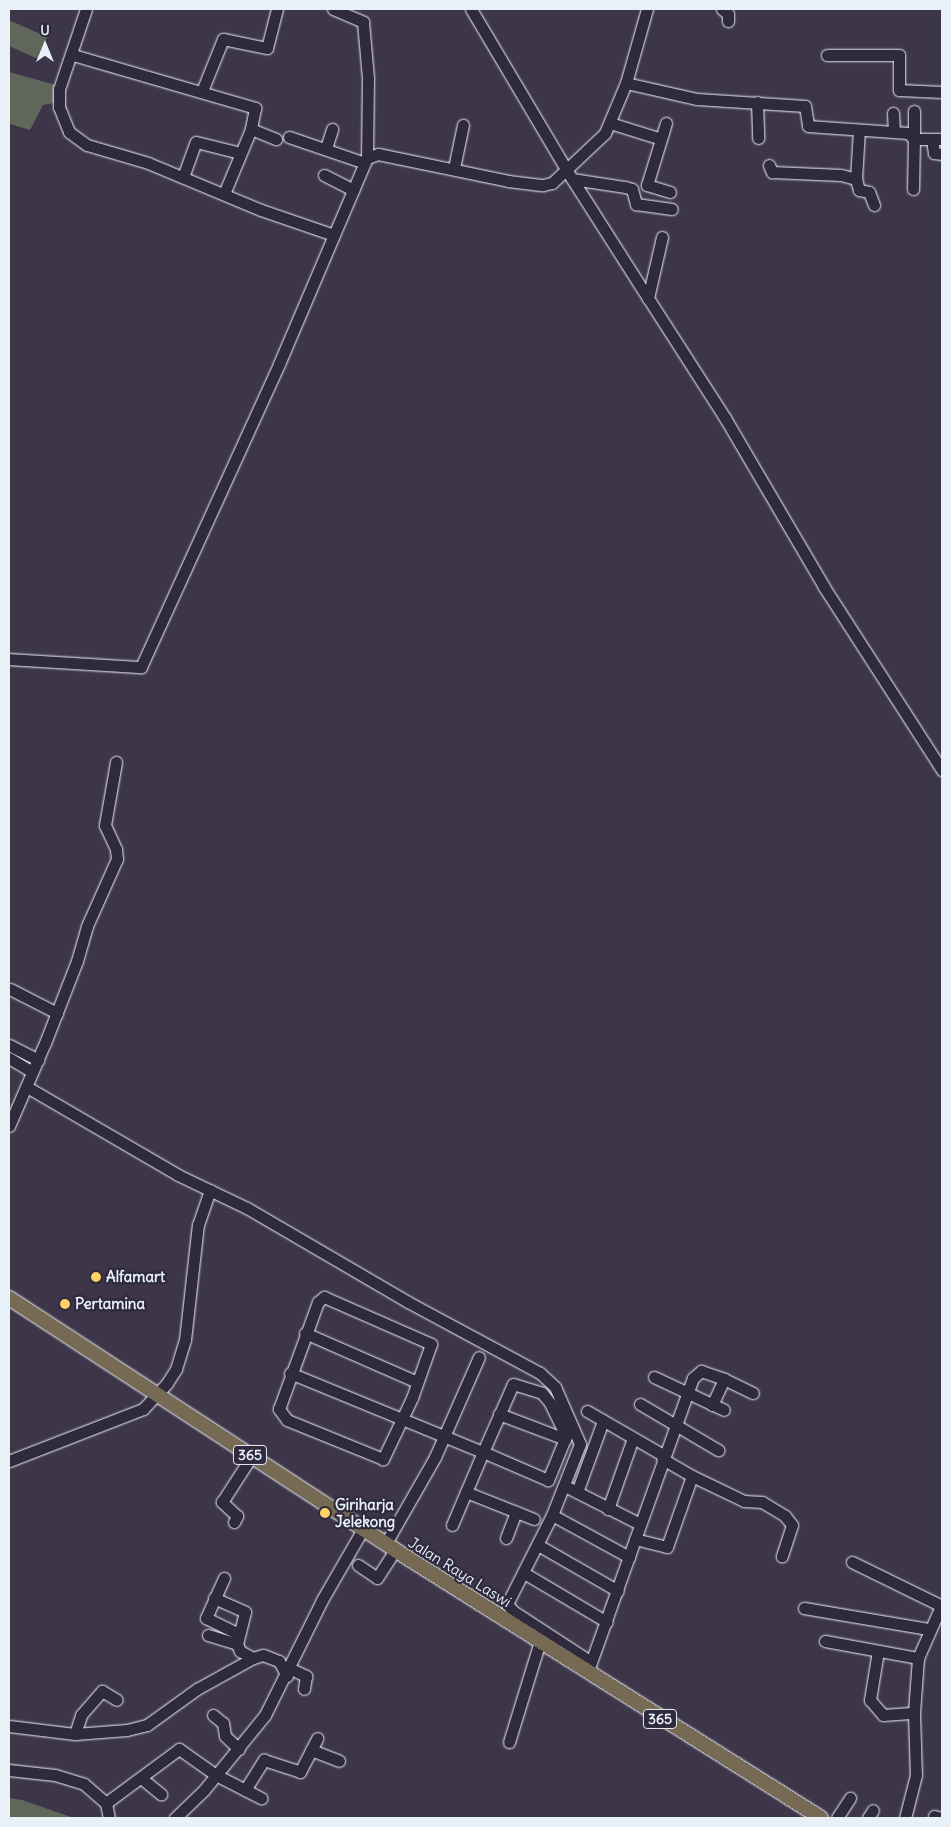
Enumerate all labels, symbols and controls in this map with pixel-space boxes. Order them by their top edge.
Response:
north arrow [20,20,70,70]
text: U [40,21,50,39]
place label: Alfamart [106,1268,165,1286]
marker: Alfamart [90,1271,102,1283]
place label: Pertamina [75,1295,145,1313]
marker: Pertamina [59,1298,71,1310]
road number: 365 [232,1444,268,1466]
place label: Giriharja Jelekong [335,1495,395,1530]
marker: Giriharja Jelekong [319,1507,331,1519]
street label: Jalan Raya Laswi [405,1533,515,1611]
road number: 365 [642,1708,678,1730]

